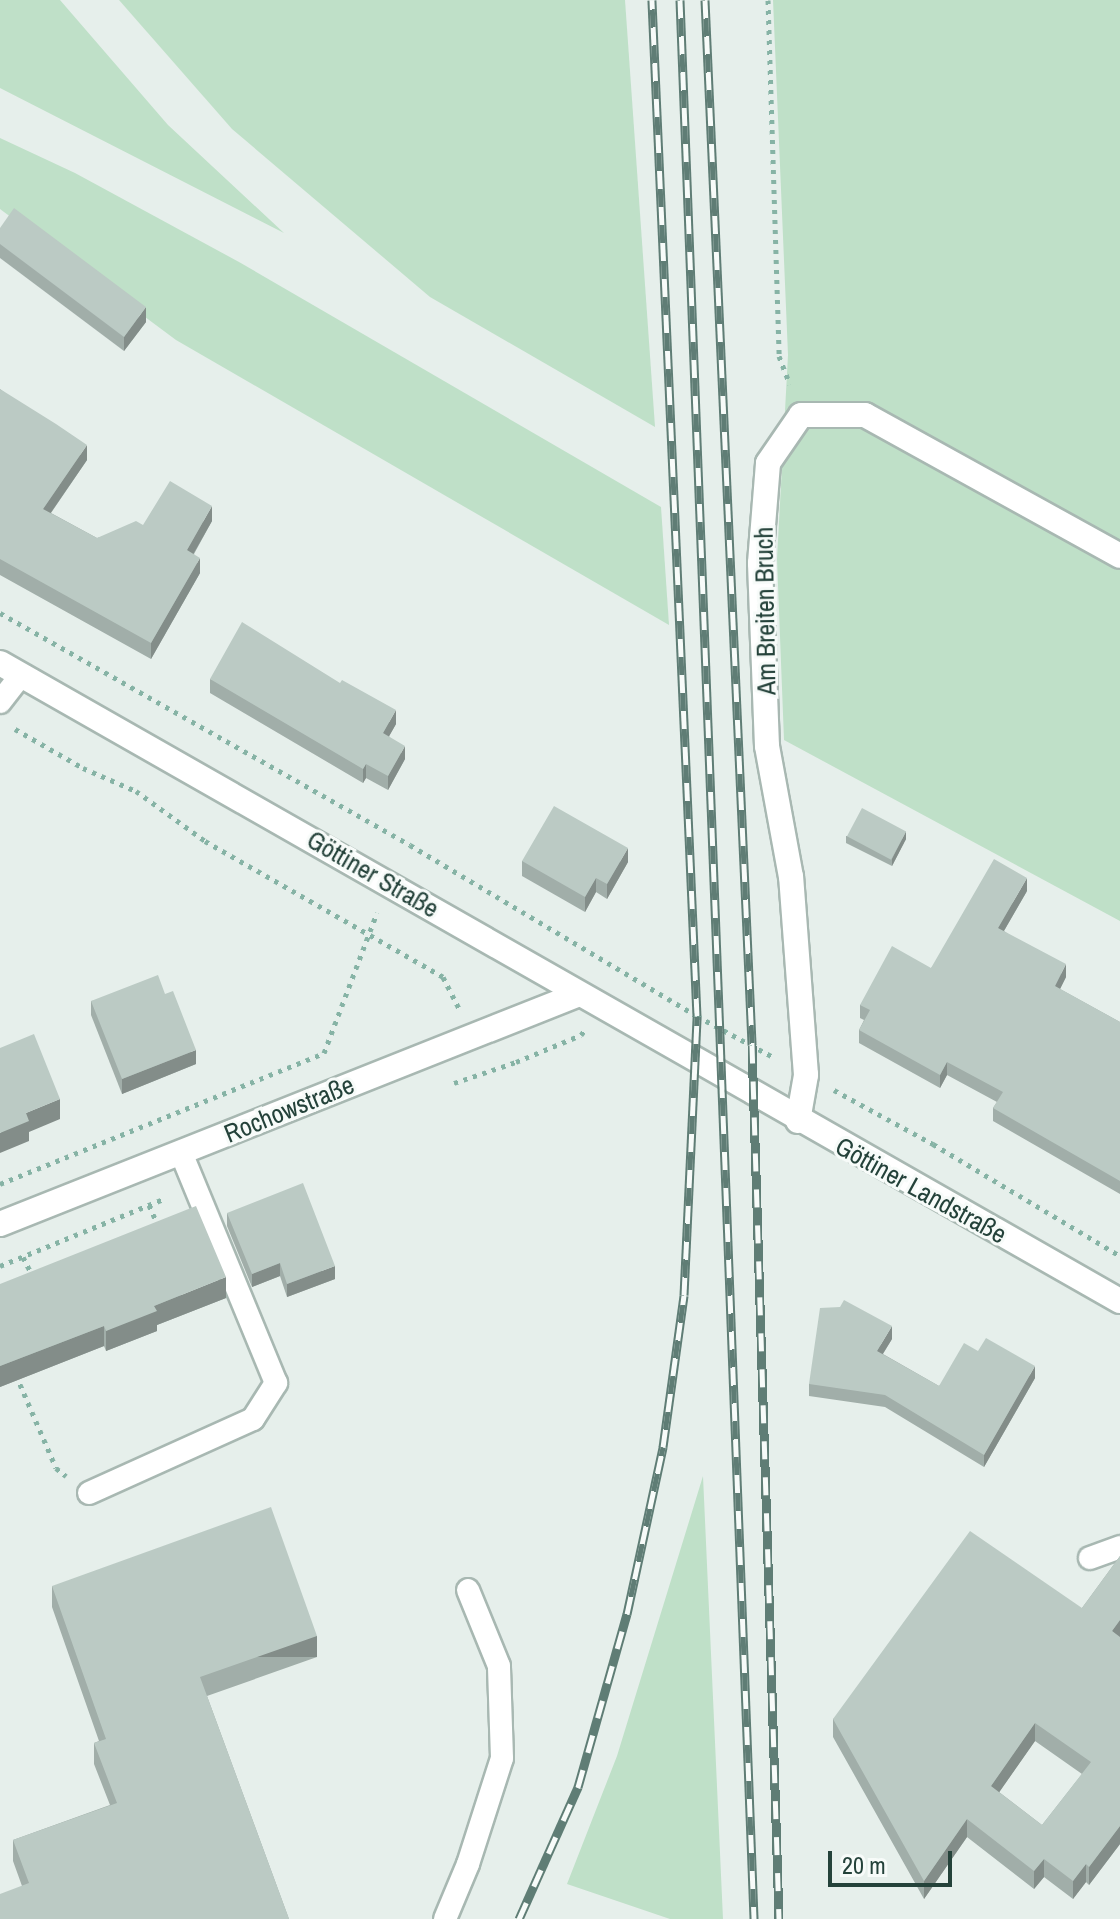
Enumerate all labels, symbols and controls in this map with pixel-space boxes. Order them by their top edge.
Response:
street label: Am Breiten Bruch [748,527,782,695]
street label: Göttiner Straße [302,824,444,924]
street label: Rochowstraße [219,1069,359,1149]
street label: Göttiner Landstraße [830,1130,1012,1250]
scale bar [832,1835,956,1885]
text: 20 m [842,1849,886,1881]

